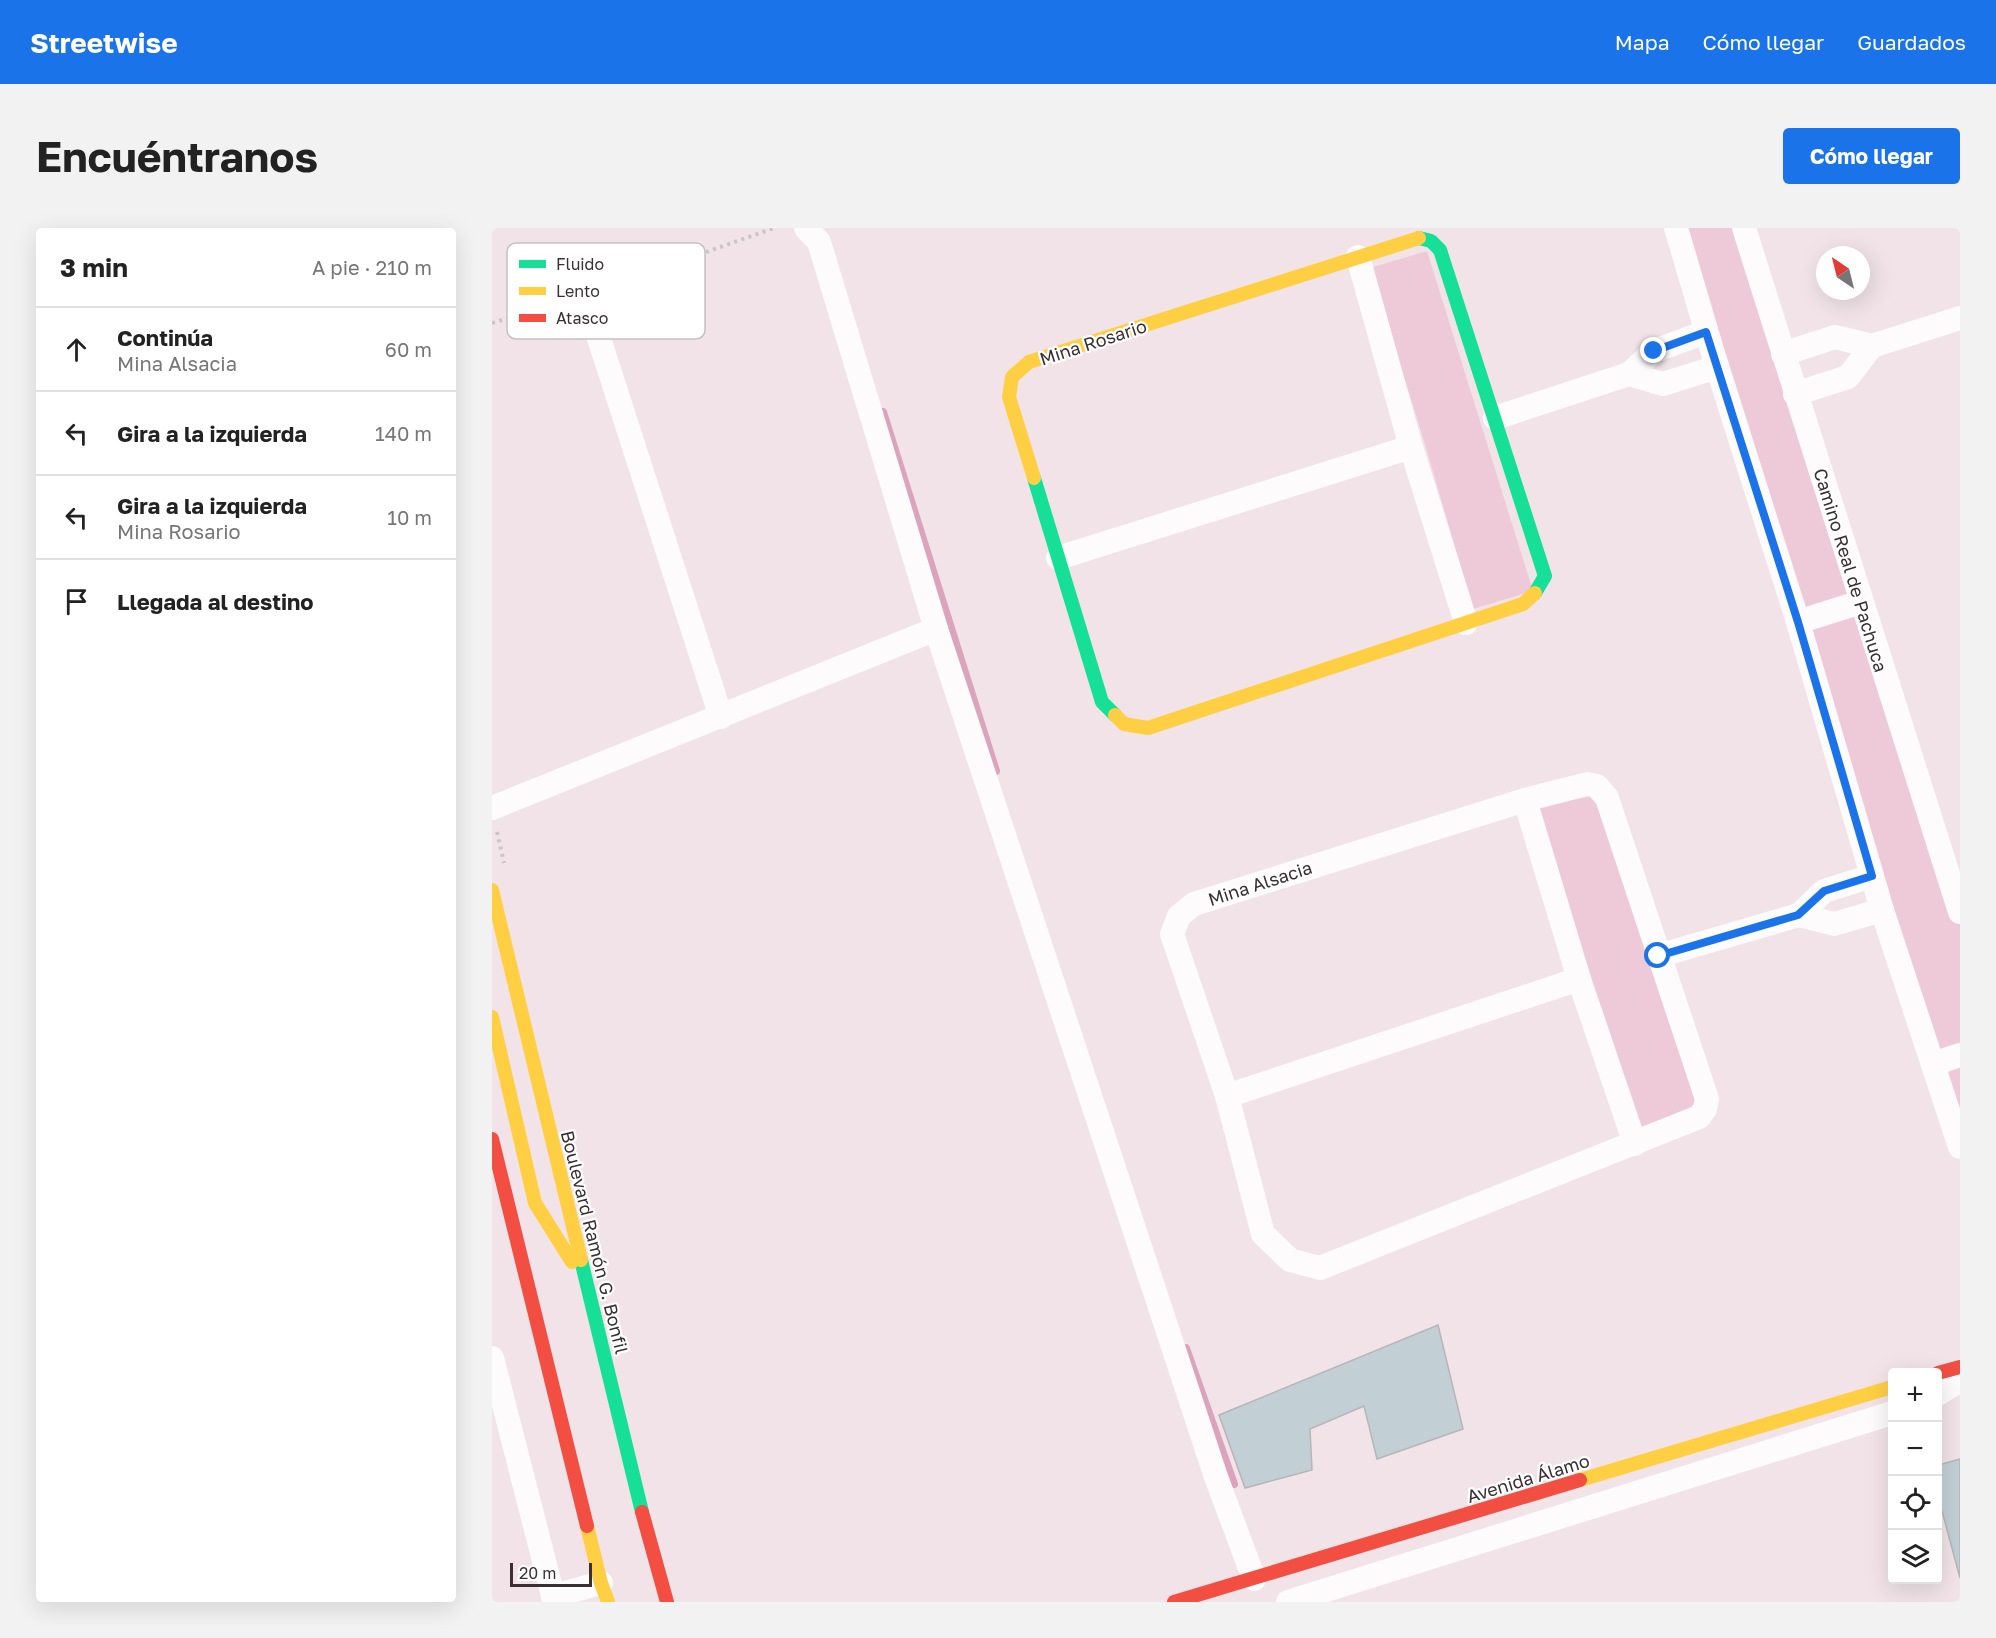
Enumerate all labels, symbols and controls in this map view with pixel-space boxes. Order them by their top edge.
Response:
text: Streetwise [30,26,178,59]
text: Mapa [1615,29,1670,55]
text: Cómo llegar [1703,29,1824,55]
text: Guardados [1857,29,1966,55]
button: Cómo llegar [1783,128,1960,184]
text: Encuéntranos [36,131,318,181]
legend [507,243,705,339]
north arrow [1816,246,1870,300]
text: 3 min [60,252,128,283]
text: Fluido [556,254,604,274]
text: A pie · 210 m [312,255,432,279]
text: Lento [556,281,600,301]
text: Atasco [556,308,608,328]
street label: Mina Rosario [1037,314,1149,370]
text: Continúa [117,324,213,351]
icon: ahead [60,333,93,366]
text: 60 m [385,337,432,361]
route end [1640,337,1666,363]
text: Mina Alsacia [117,351,237,375]
icon: left [60,417,93,450]
text: Gira a la izquierda [117,420,307,447]
text: 140 m [375,421,432,445]
street label: Camino Real de Pachuca [1809,465,1893,675]
text: Gira a la izquierda [117,492,307,519]
icon: left [60,501,93,534]
text: 10 m [387,505,432,529]
text: Mina Rosario [117,519,241,543]
icon: arrive [60,585,93,618]
text: Llegada al destino [117,588,314,615]
street label: Mina Alsacia [1205,856,1315,910]
route start [1644,942,1670,968]
street label: Boulevard Ramón G. Bonfil [557,1128,633,1356]
map controls [1888,1368,1942,1584]
button: + [1888,1368,1942,1422]
button: − [1888,1422,1942,1476]
street label: Avenida Álamo [1464,1449,1592,1507]
button: locate [1888,1476,1942,1530]
button: layers [1888,1530,1942,1584]
scale bar [510,1560,592,1588]
text: 20 m [519,1563,556,1583]

